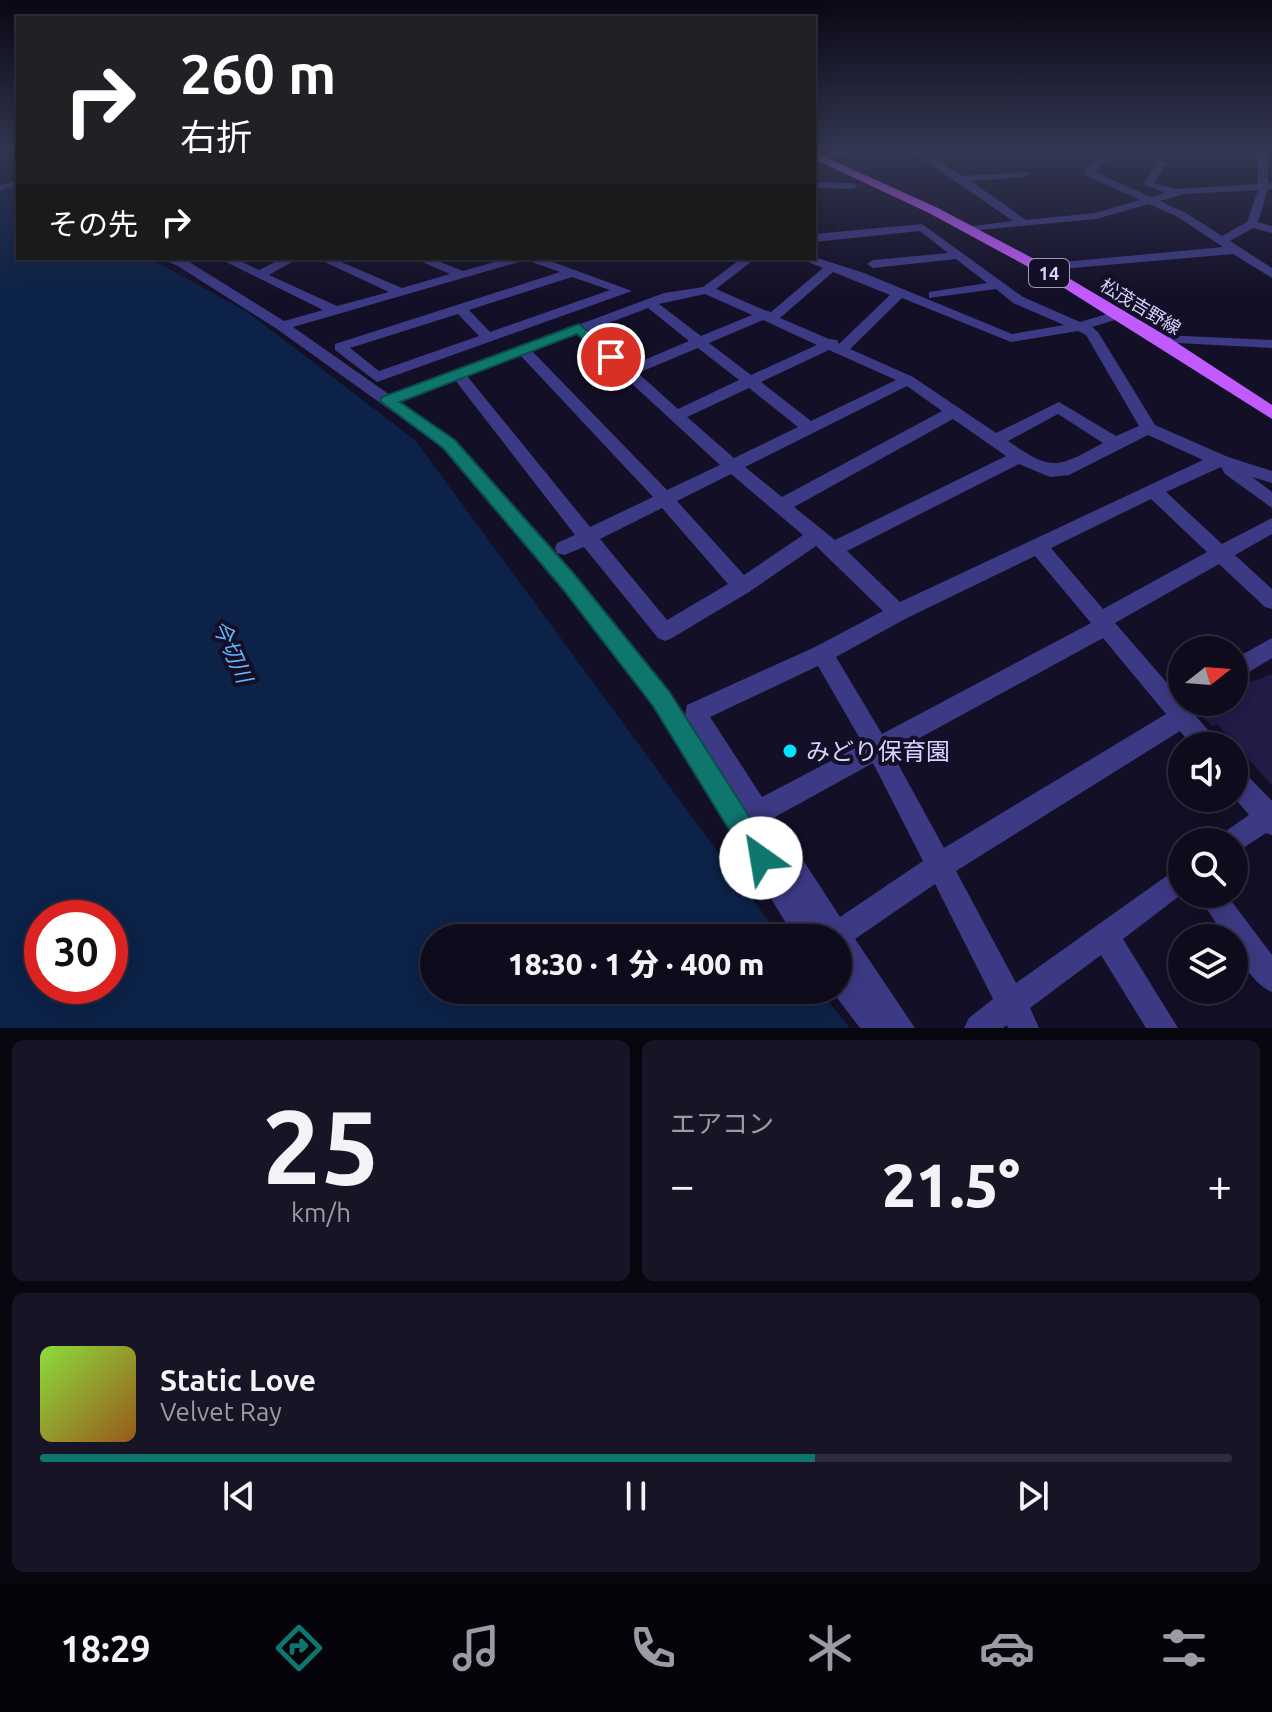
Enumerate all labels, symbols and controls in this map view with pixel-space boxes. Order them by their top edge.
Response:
text: 260 m [180,42,336,105]
icon: right [48,48,152,152]
text: 右折 [180,116,252,157]
icon: right [154,200,198,244]
text: その先 [48,207,138,241]
road number: 14 [1029,259,1069,287]
street label: 松茂吉野線 [1097,274,1185,338]
pin [577,323,645,391]
icon: arrive [589,335,633,379]
water label: 今切川 [208,616,259,688]
north arrow [1168,636,1248,716]
map controls [1168,636,1248,1004]
button: sound [1168,732,1248,812]
place label: みどり保育園 [806,738,950,765]
marker: みどり保育園 [781,742,799,760]
position arrow [719,816,803,900]
button: search [1168,828,1248,908]
speed limit sign: 30 [24,900,128,1004]
button: layers [1168,924,1248,1004]
text: 18:30 · 1 分 · 400 m [508,947,764,981]
text: 25 [262,1087,380,1204]
text: エアコン [670,1109,774,1138]
text: 21.5° [882,1151,1020,1218]
text: − [670,1160,695,1209]
text: + [1207,1160,1232,1209]
text: km/h [291,1198,351,1227]
text: Static Love [160,1363,316,1397]
text: Velvet Ray [160,1397,282,1426]
icon: previous [217,1474,261,1518]
icon: pause [614,1474,658,1518]
icon: next [1011,1474,1055,1518]
icon: directions [271,1620,327,1676]
icon: music [448,1620,504,1676]
icon: phone [625,1620,681,1676]
icon: climate [802,1620,858,1676]
icon: car [979,1620,1035,1676]
icon: filters [1156,1620,1212,1676]
text: 18:29 [60,1628,151,1669]

